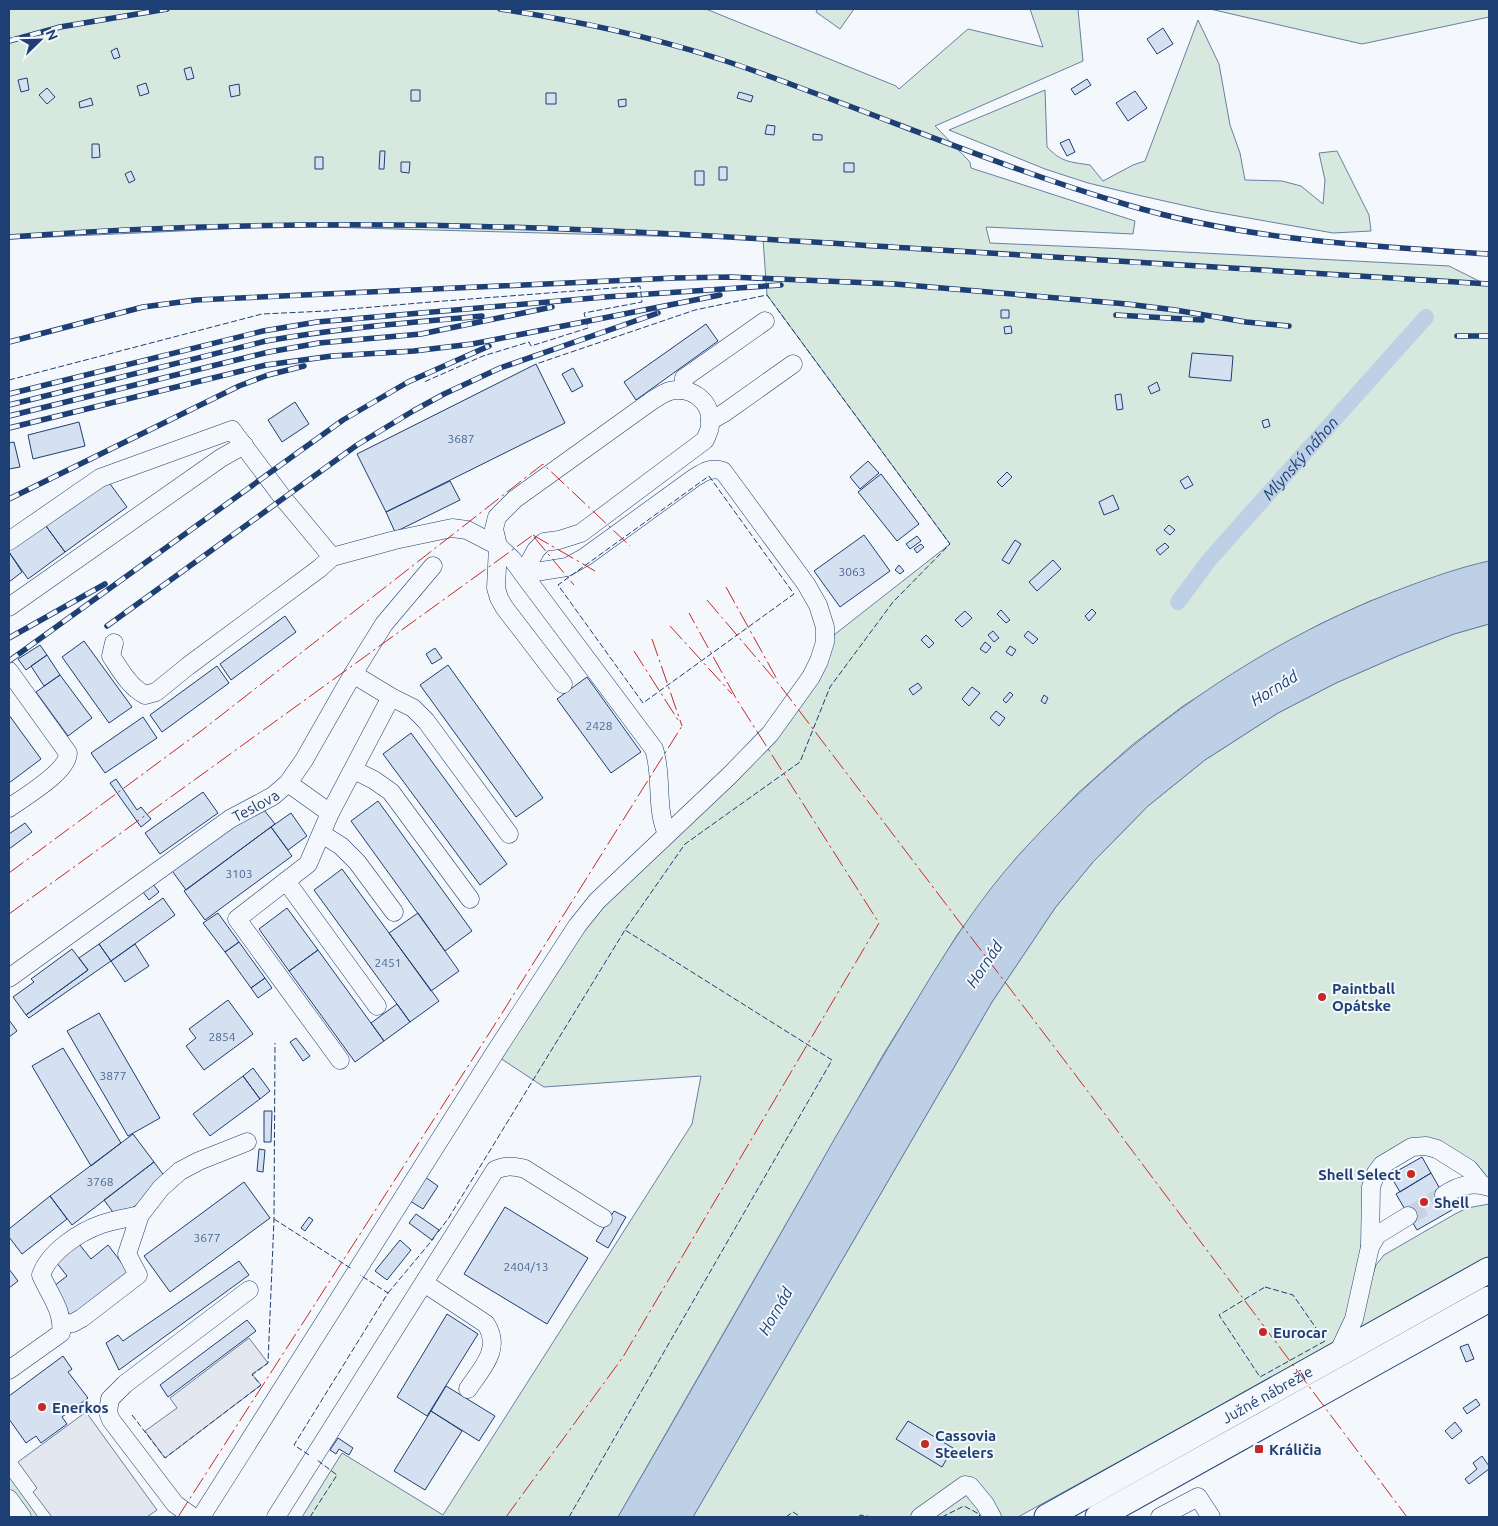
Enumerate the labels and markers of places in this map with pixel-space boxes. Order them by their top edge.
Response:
place label: Paintball Opátske [1332,980,1395,1014]
marker: Paintball Opátske [1316,991,1328,1003]
place label: Shell Select [1318,1166,1402,1183]
marker: Shell Select [1405,1168,1417,1180]
place label: Shell [1434,1194,1469,1211]
marker: Shell [1418,1196,1430,1208]
place label: Eurocar [1273,1324,1328,1341]
marker: Eurocar [1257,1326,1269,1338]
place label: Enerkos [52,1399,109,1416]
marker: Enerkos [36,1401,48,1413]
place label: Cassovia Steelers [935,1427,996,1461]
marker: Cassovia Steelers [919,1438,931,1450]
place label: Králičia [1269,1441,1322,1458]
marker: Králičia [1253,1443,1265,1455]

